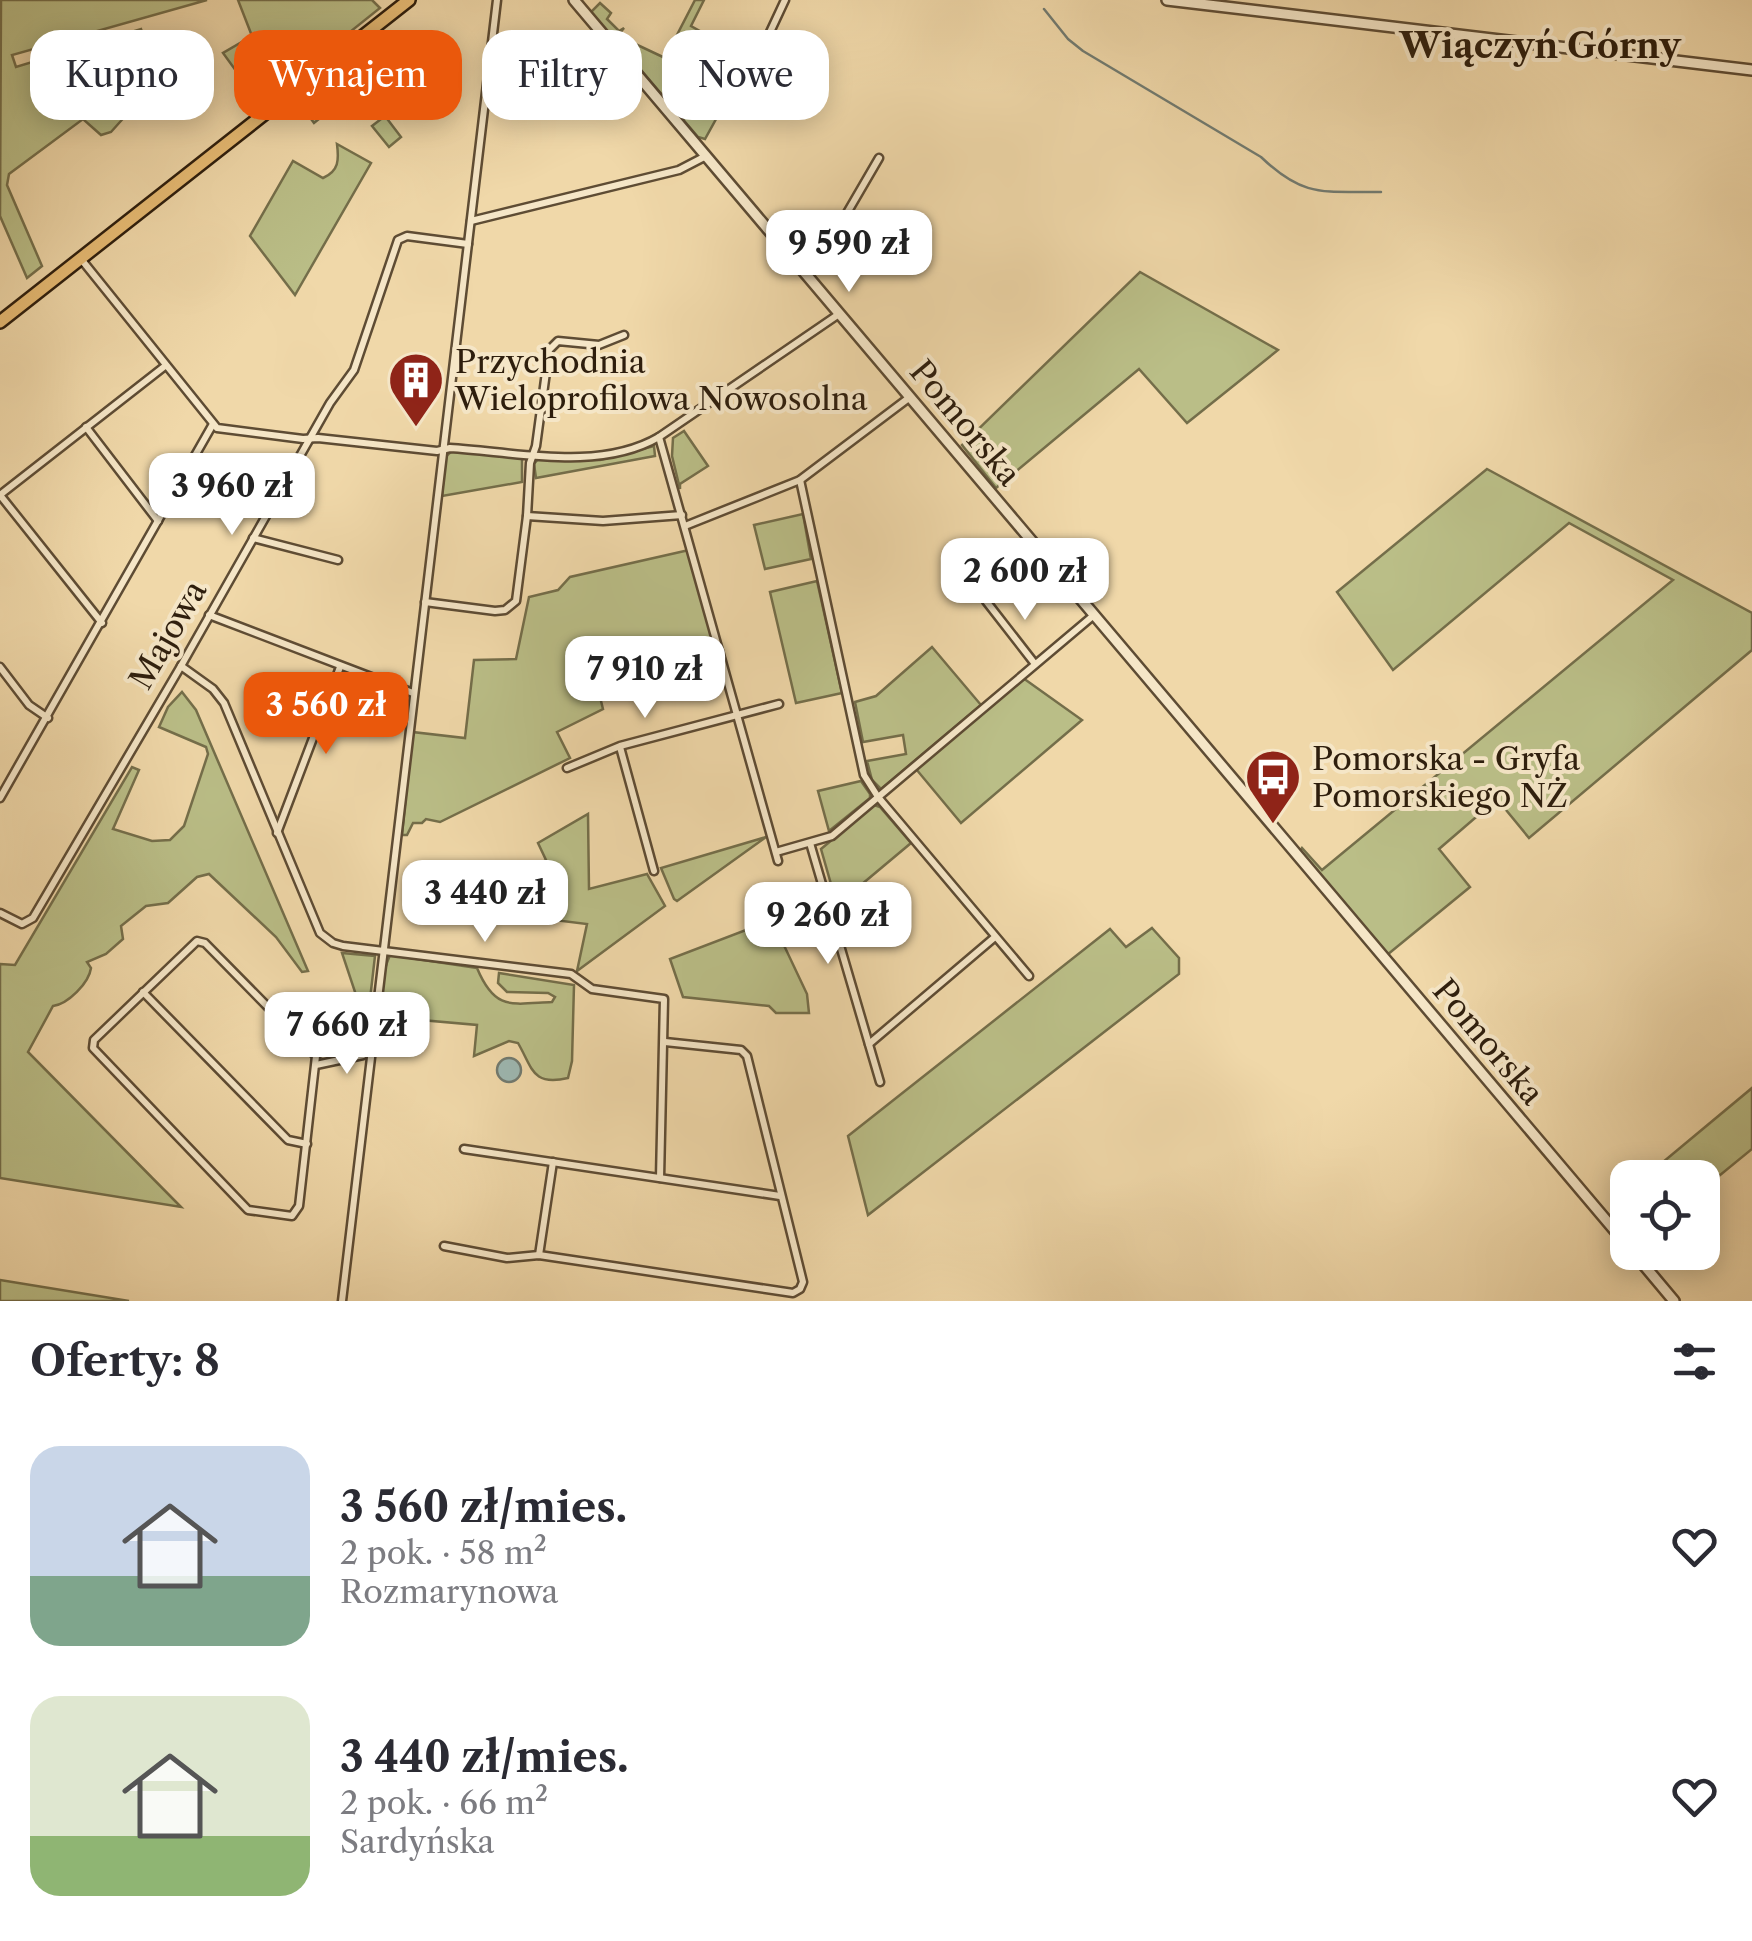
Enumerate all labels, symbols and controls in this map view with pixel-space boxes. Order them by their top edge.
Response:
district label: Wiączyń Górny [1398,24,1682,67]
chip: Kupno [30,30,214,120]
chip: Wynajem [234,30,462,120]
chip: Filtry [482,30,642,120]
chip: Nowe [662,30,829,120]
pin: 9 590 zł [746,210,952,295]
text: 9 590 zł [788,223,910,262]
place label: Przychodnia Wieloprofilowa Nowosolna [454,342,868,418]
building icon: Przychodnia Wieloprofilowa Nowosolna [386,350,446,429]
street label: Pomorska [902,352,1029,493]
pin: 3 960 zł [129,453,335,538]
text: 3 960 zł [171,466,293,505]
pin: 2 600 zł [922,538,1128,623]
text: 2 600 zł [963,551,1087,590]
street label: Majowa [121,573,214,696]
pin: 7 910 zł [542,636,748,721]
text: 7 910 zł [587,649,703,688]
pin: 3 560 zł [223,672,429,757]
text: 3 560 zł [266,685,386,724]
place label: Pomorska - Gryfa Pomorskiego NŻ [1312,739,1580,815]
bus stop icon: Pomorska - Gryfa Pomorskiego NŻ [1243,747,1303,826]
pin: 3 440 zł [382,860,588,945]
text: 3 440 zł [424,873,546,912]
pin: 9 260 zł [725,882,931,967]
text: 9 260 zł [766,895,890,934]
street label: Pomorska [1425,971,1552,1112]
pin: 7 660 zł [244,992,450,1077]
text: 7 660 zł [287,1005,407,1044]
map controls [1610,1160,1720,1270]
button: locate [1610,1160,1720,1270]
icon: filters [1667,1334,1722,1389]
text: Oferty: 8 [30,1335,220,1387]
text: 3 560 zł/mies. [340,1481,627,1533]
icon: home [110,1486,230,1606]
icon: heart [1667,1519,1722,1574]
text: 2 pok. · 58 m² [340,1533,547,1572]
text: Rozmarynowa [340,1572,558,1611]
text: 3 440 zł/mies. [340,1731,629,1783]
icon: home [110,1736,230,1856]
icon: heart [1667,1769,1722,1824]
text: 2 pok. · 66 m² [340,1783,548,1822]
text: Sardyńska [340,1822,494,1861]

